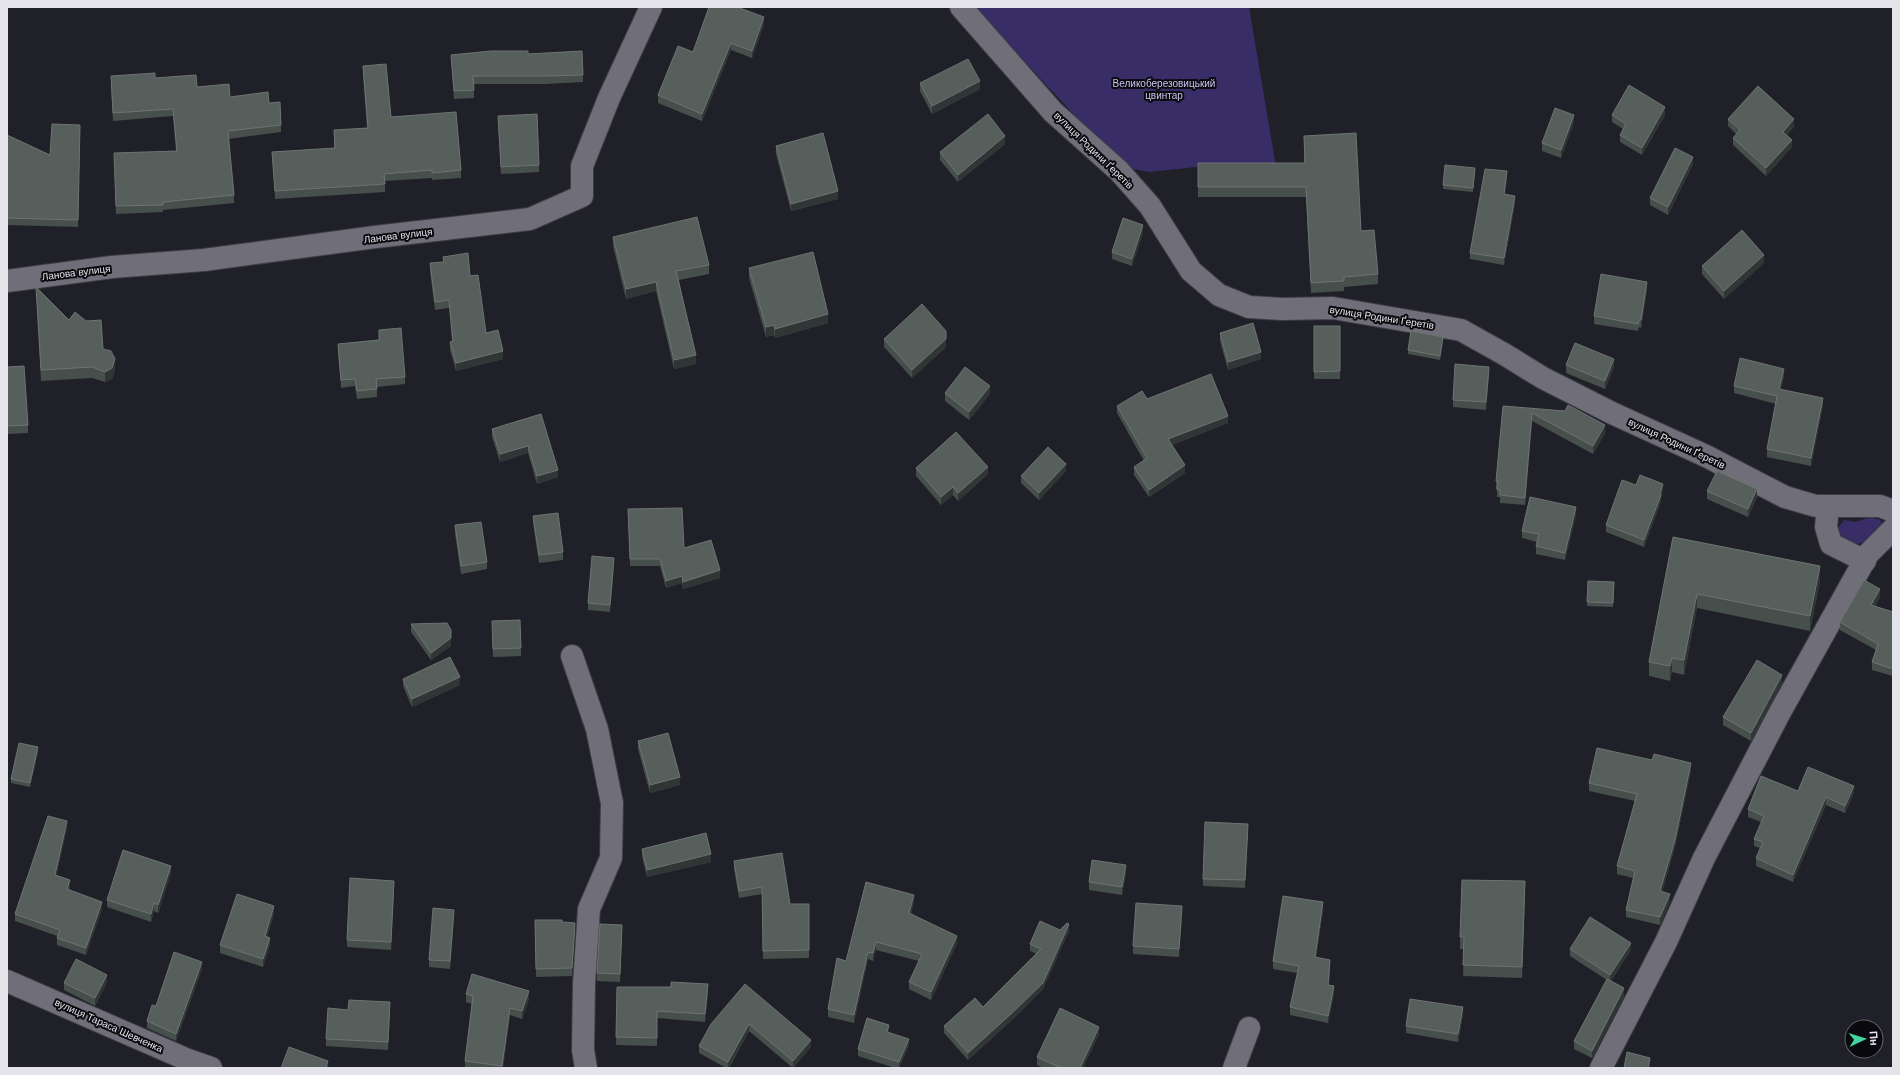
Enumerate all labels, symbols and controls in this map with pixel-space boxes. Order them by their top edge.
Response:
park label: Великоберезовицький цвинтар [1113,78,1215,101]
street label: вулиця Родини Ґеретів [1052,109,1136,191]
street label: Ланова вулиця [363,226,433,245]
street label: Ланова вулиця [41,263,111,282]
street label: вулиця Родини Ґеретів [1329,303,1435,331]
street label: вулиця Родини Ґеретів [1627,415,1727,471]
street label: вулиця Тараса Шевченка [53,997,165,1054]
north arrow [1844,1019,1884,1059]
text: Пн [1867,1031,1880,1046]

